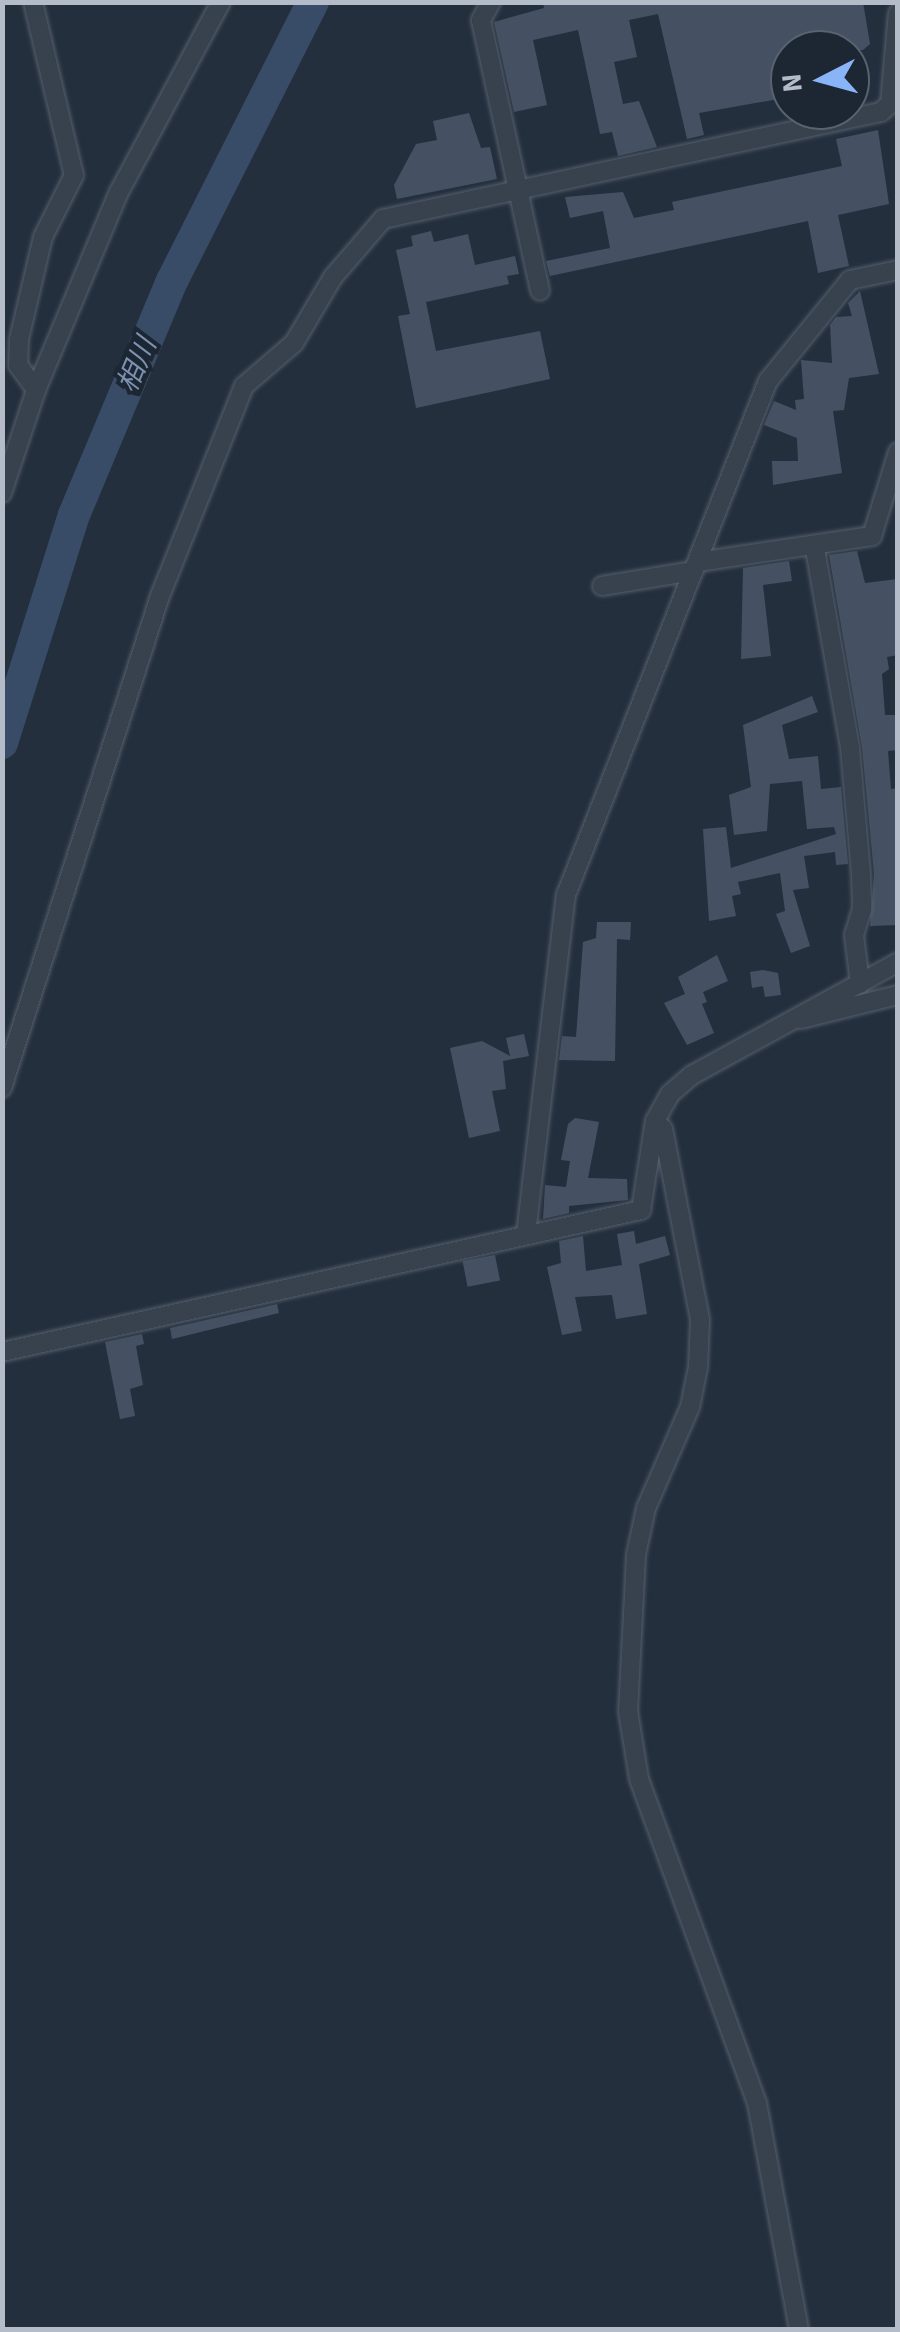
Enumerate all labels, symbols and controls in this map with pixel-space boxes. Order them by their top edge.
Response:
north arrow [770,30,870,130]
text: N [771,72,813,94]
water label: 相川 [111,333,163,397]

